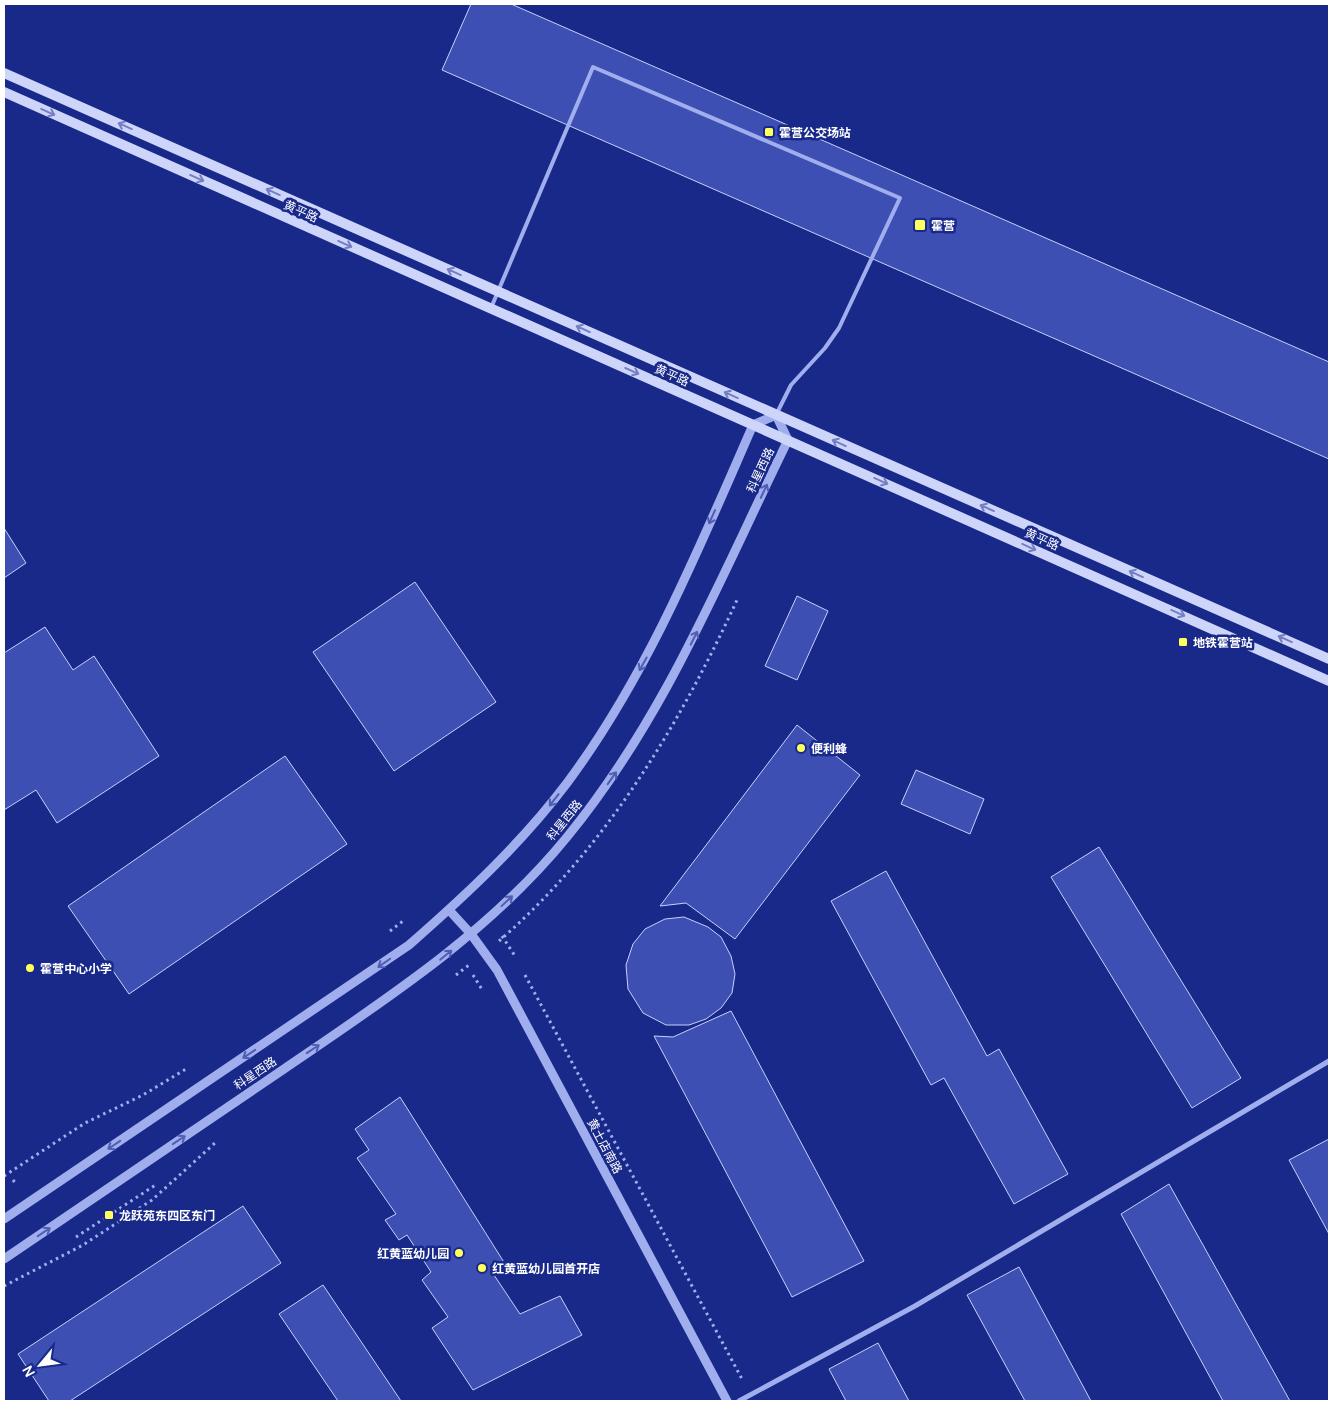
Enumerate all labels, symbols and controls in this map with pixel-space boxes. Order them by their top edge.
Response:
one-way arrow [40,107,55,117]
one-way arrow [118,120,133,130]
place label: 霍营公交场站 [779,124,851,141]
marker: 霍营公交场站 [763,126,775,138]
one-way arrow [189,173,204,183]
one-way arrow [266,186,281,196]
street label: 黄平路 [281,196,321,226]
place label: 霍营 [931,217,955,234]
marker: 霍营 [913,218,927,232]
one-way arrow [337,239,352,249]
one-way arrow [447,266,462,276]
one-way arrow [576,324,591,334]
street label: 黄平路 [652,360,692,390]
one-way arrow [624,366,639,376]
one-way arrow [724,390,739,400]
one-way arrow [832,437,847,447]
street label: 科星西路 [742,445,778,495]
one-way arrow [873,477,888,487]
one-way arrow [760,484,769,499]
one-way arrow [980,503,995,513]
one-way arrow [707,509,717,524]
street label: 黄平路 [1022,524,1062,554]
one-way arrow [1021,543,1036,553]
one-way arrow [1129,568,1144,578]
one-way arrow [1170,609,1185,619]
one-way arrow [690,631,699,646]
place label: 地铁霍营站 [1193,634,1253,651]
one-way arrow [1278,634,1293,644]
marker: 地铁霍营站 [1177,636,1189,648]
one-way arrow [638,657,648,672]
place label: 便利蜂 [811,740,847,757]
marker: 便利蜂 [795,742,807,754]
one-way arrow [607,771,617,785]
one-way arrow [548,793,559,806]
street label: 科星西路 [542,796,586,844]
one-way arrow [500,896,513,908]
one-way arrow [439,950,452,961]
one-way arrow [377,958,391,968]
place label: 霍营中心小学 [40,960,112,977]
marker: 霍营中心小学 [24,962,36,974]
one-way arrow [306,1044,320,1054]
one-way arrow [242,1049,256,1059]
street label: 科星西路 [230,1053,280,1093]
street label: 黄土店南路 [583,1116,627,1176]
one-way arrow [171,1135,185,1145]
one-way arrow [108,1140,122,1150]
place label: 龙跃苑东四区东门 [119,1207,215,1224]
marker: 龙跃苑东四区东门 [103,1209,115,1221]
one-way arrow [37,1226,51,1237]
place label: 红黄蓝幼儿园 [377,1245,449,1262]
marker: 红黄蓝幼儿园 [453,1247,465,1259]
place label: 红黄蓝幼儿园首开店 [492,1260,600,1277]
marker: 红黄蓝幼儿园首开店 [476,1262,488,1274]
north arrow [15,1340,65,1390]
text: N [17,1363,39,1381]

